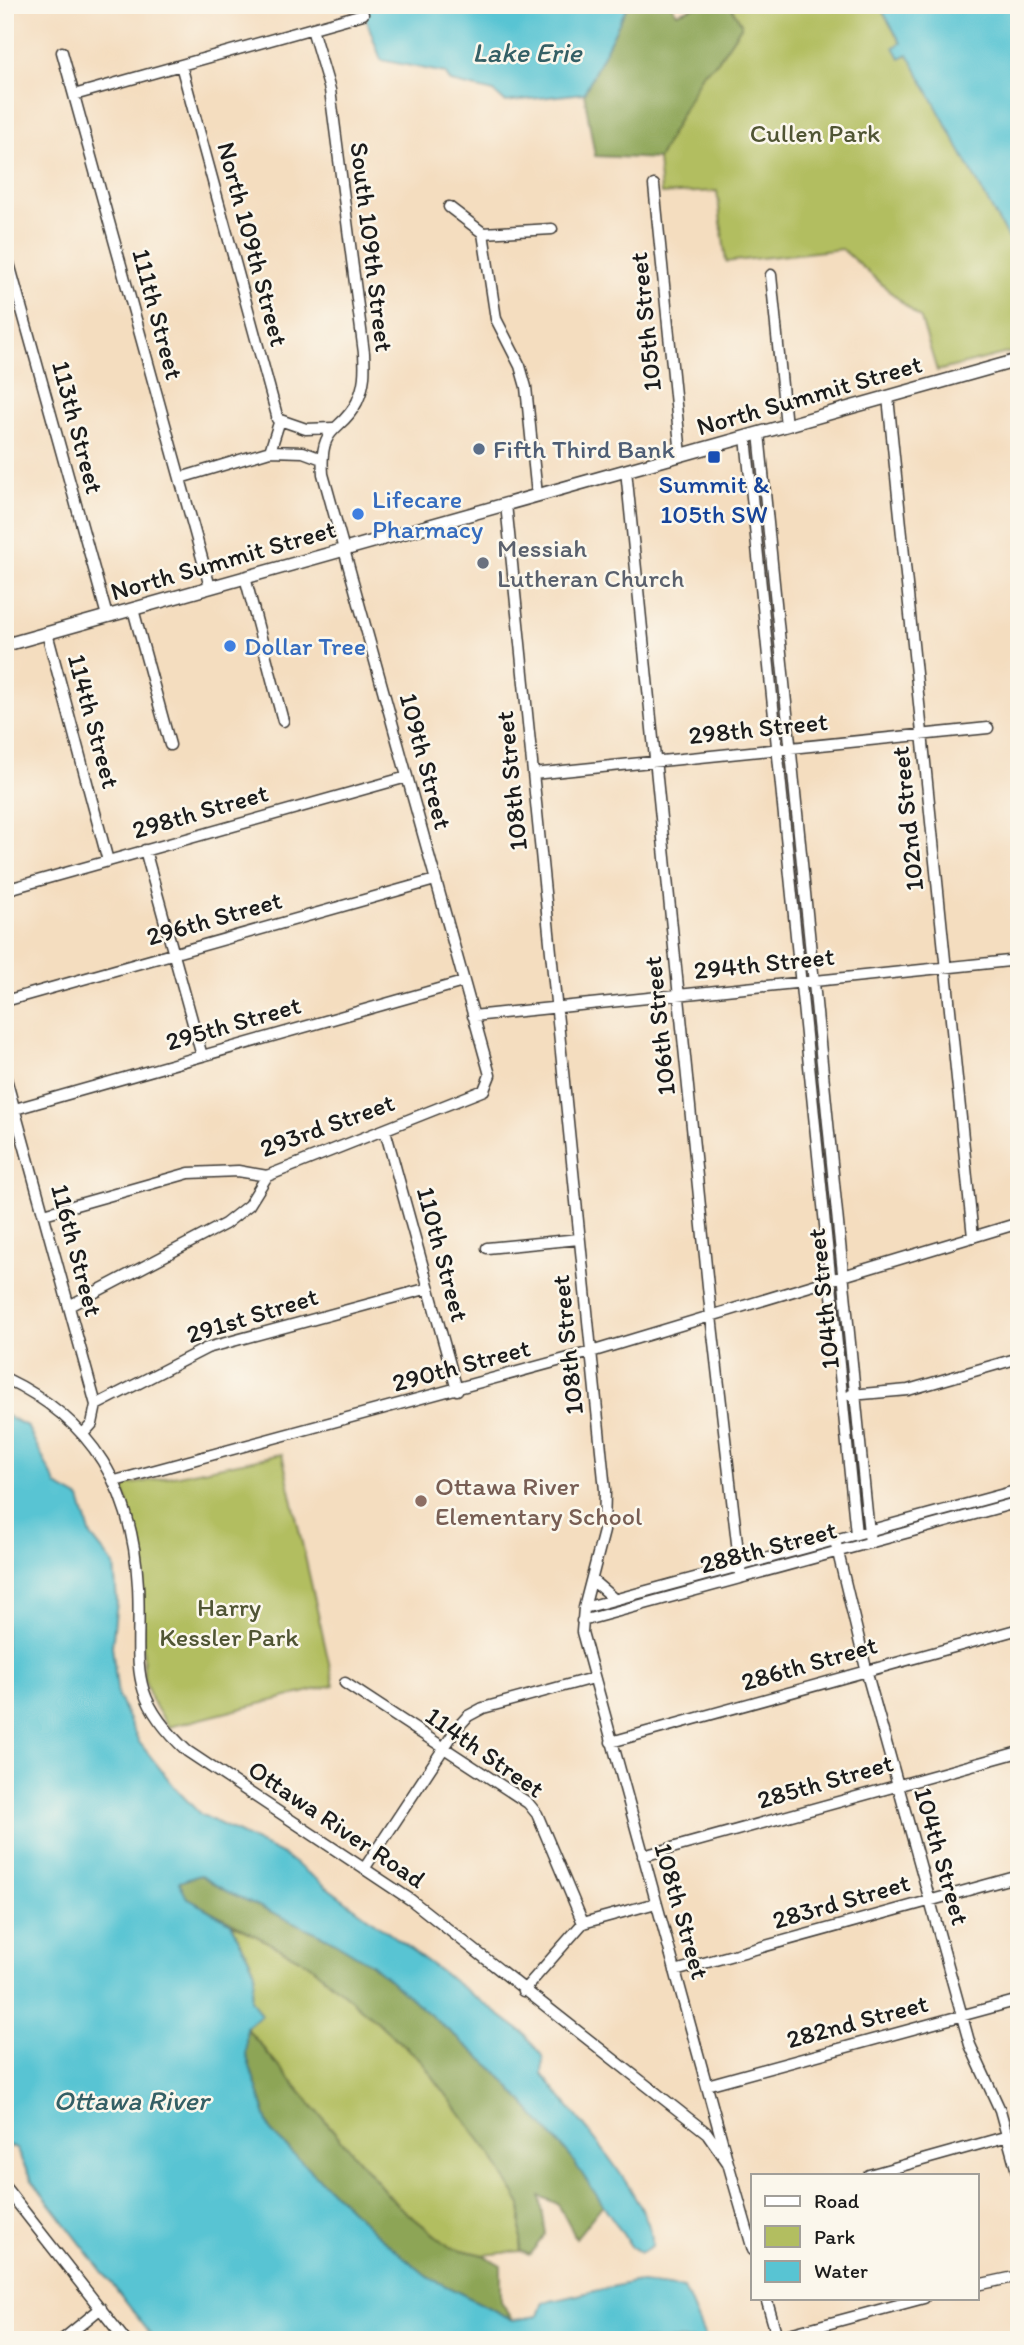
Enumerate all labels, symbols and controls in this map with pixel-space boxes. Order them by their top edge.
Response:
water label: Lake Erie [472,35,583,69]
park label: Cullen Park [750,117,880,149]
street label: North 109th Street [210,138,296,350]
street label: South 109th Street [343,140,401,354]
street label: 111th Street [125,245,191,383]
street label: 105th Street [622,251,668,393]
street label: North Summit Street [693,347,926,443]
street label: 113th Street [45,357,111,497]
place label: Fifth Third Bank [493,433,675,465]
marker: Fifth Third Bank [471,441,487,457]
marker: Summit & 105th SW [706,449,722,465]
place label: Summit & 105th SW [659,468,770,530]
place label: Lifecare Pharmacy [372,483,483,545]
marker: Lifecare Pharmacy [350,506,366,522]
street label: North Summit Street [107,512,340,608]
place label: Messiah Lutheran Church [497,532,684,594]
marker: Messiah Lutheran Church [475,555,491,571]
place label: Dollar Tree [244,630,366,662]
marker: Dollar Tree [222,638,238,654]
street label: 114th Street [61,650,127,792]
street label: 109th Street [392,689,460,833]
street label: 298th Street [687,705,829,751]
street label: 108th Street [488,709,534,853]
street label: 102nd Street [883,745,931,893]
street label: 298th Street [128,776,272,846]
street label: 296th Street [143,883,286,953]
street label: 294th Street [692,940,836,986]
street label: 106th Street [636,954,682,1097]
street label: 295th Street [162,988,304,1058]
street label: 293rd Street [255,1086,399,1164]
street label: 116th Street [44,1180,110,1320]
street label: 110th Street [410,1183,476,1325]
street label: 104th Street [800,1227,846,1371]
street label: 108th Street [544,1273,590,1417]
street label: 291st Street [182,1280,322,1350]
street label: 290th Street [389,1331,534,1399]
place label: Ottawa River Elementary School [435,1470,642,1532]
marker: Ottawa River Elementary School [413,1493,429,1509]
street label: 288th Street [696,1513,840,1581]
park label: Harry Kessler Park [159,1591,299,1653]
street label: 286th Street [737,1628,881,1698]
street label: 114th Street [419,1699,551,1805]
street label: 285th Street [753,1746,897,1816]
street label: Ottawa River Road [242,1753,432,1896]
street label: 104th Street [907,1783,977,1929]
street label: 108th Street [647,1839,717,1983]
street label: 283rd Street [769,1866,914,1936]
street label: 282nd Street [783,1987,932,2055]
water label: Ottawa River [53,2083,212,2117]
legend [751,2174,978,2300]
text: Road [814,2188,860,2213]
text: Park [814,2224,856,2249]
text: Water [814,2258,868,2283]

